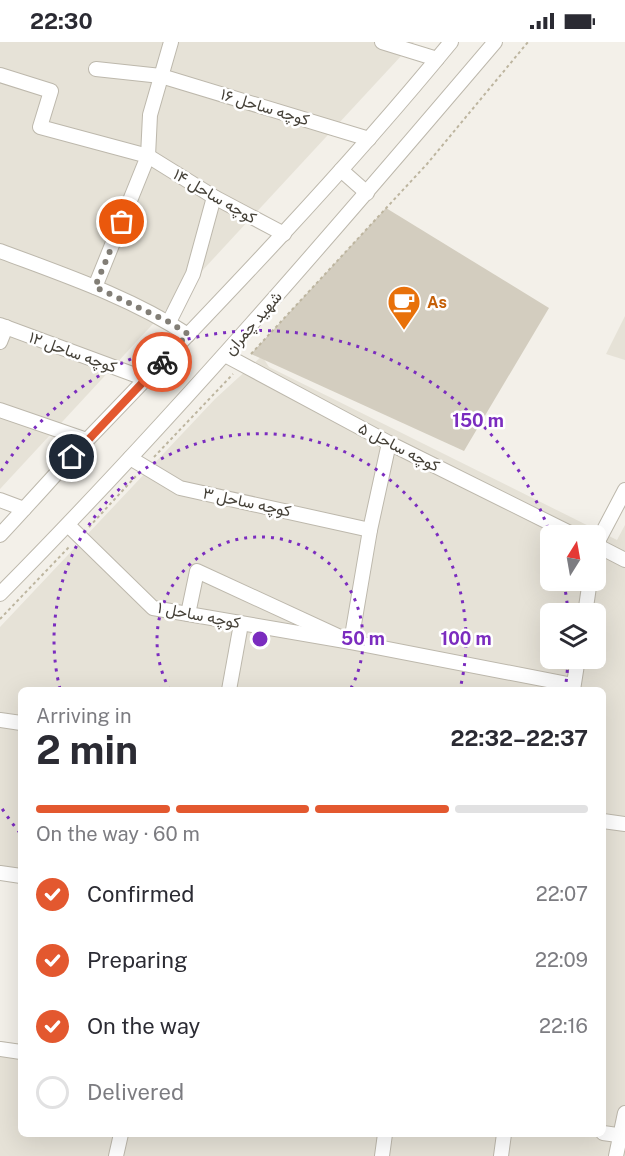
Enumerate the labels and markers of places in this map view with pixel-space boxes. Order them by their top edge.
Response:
pin [96,196,147,247]
cafe icon: As [386,284,422,331]
place label: As [427,293,447,312]
pin [46,431,97,482]
centre of rings [250,629,270,649]

